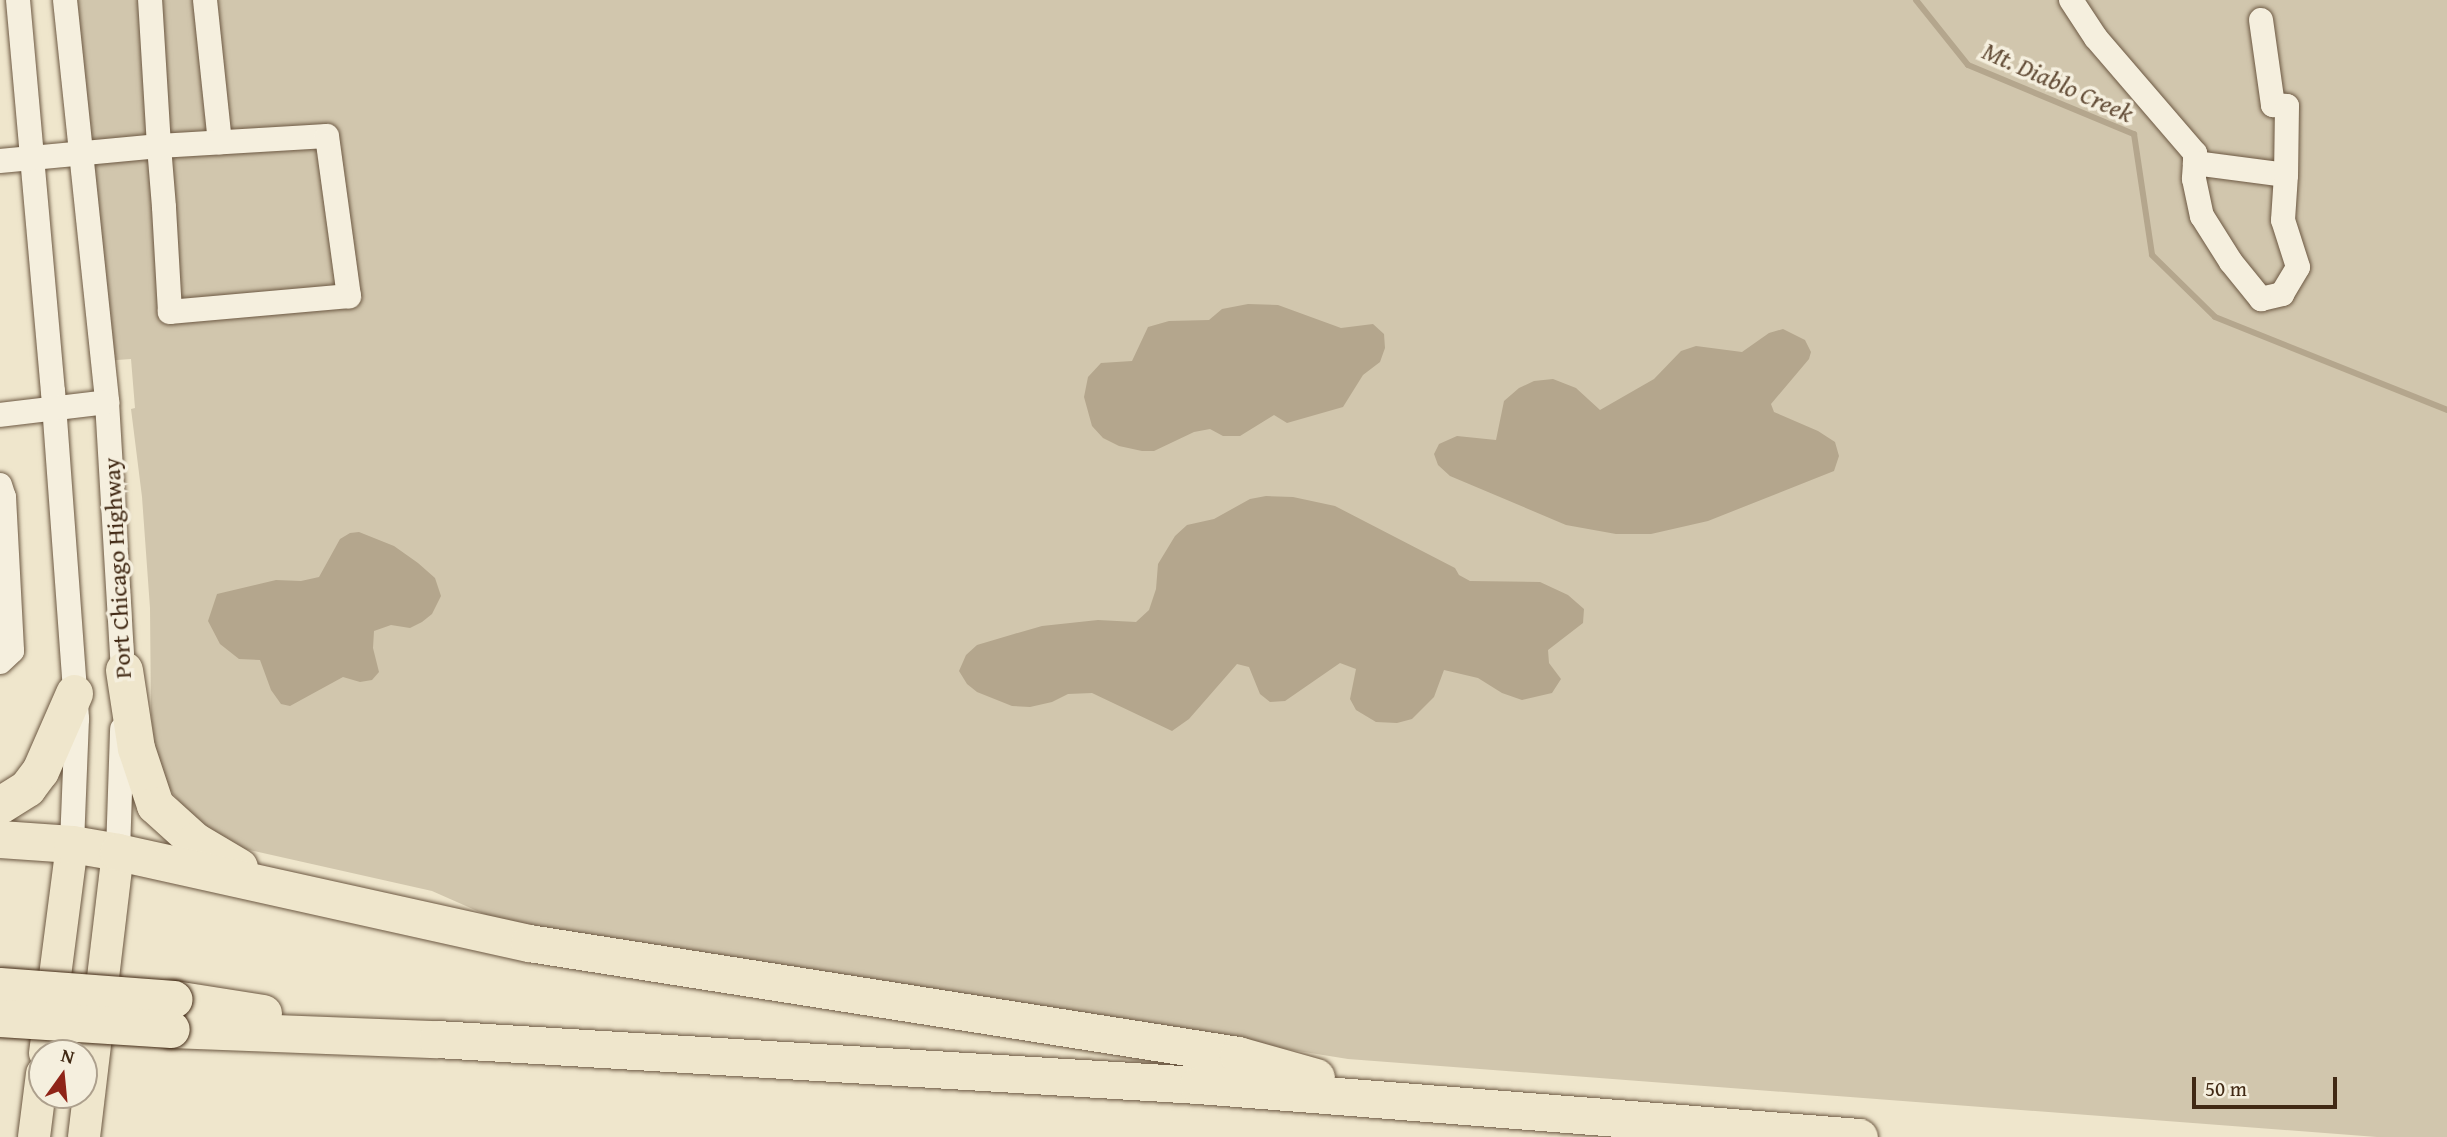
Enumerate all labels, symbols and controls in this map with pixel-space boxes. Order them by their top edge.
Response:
water label: Mt. Diablo Creek [1978,35,2138,129]
street label: Port Chicago Highway [97,457,137,679]
north arrow [28,1039,98,1109]
text: N [58,1040,78,1071]
scale bar [2195,1064,2340,1108]
text: 50 m [2205,1073,2247,1104]

